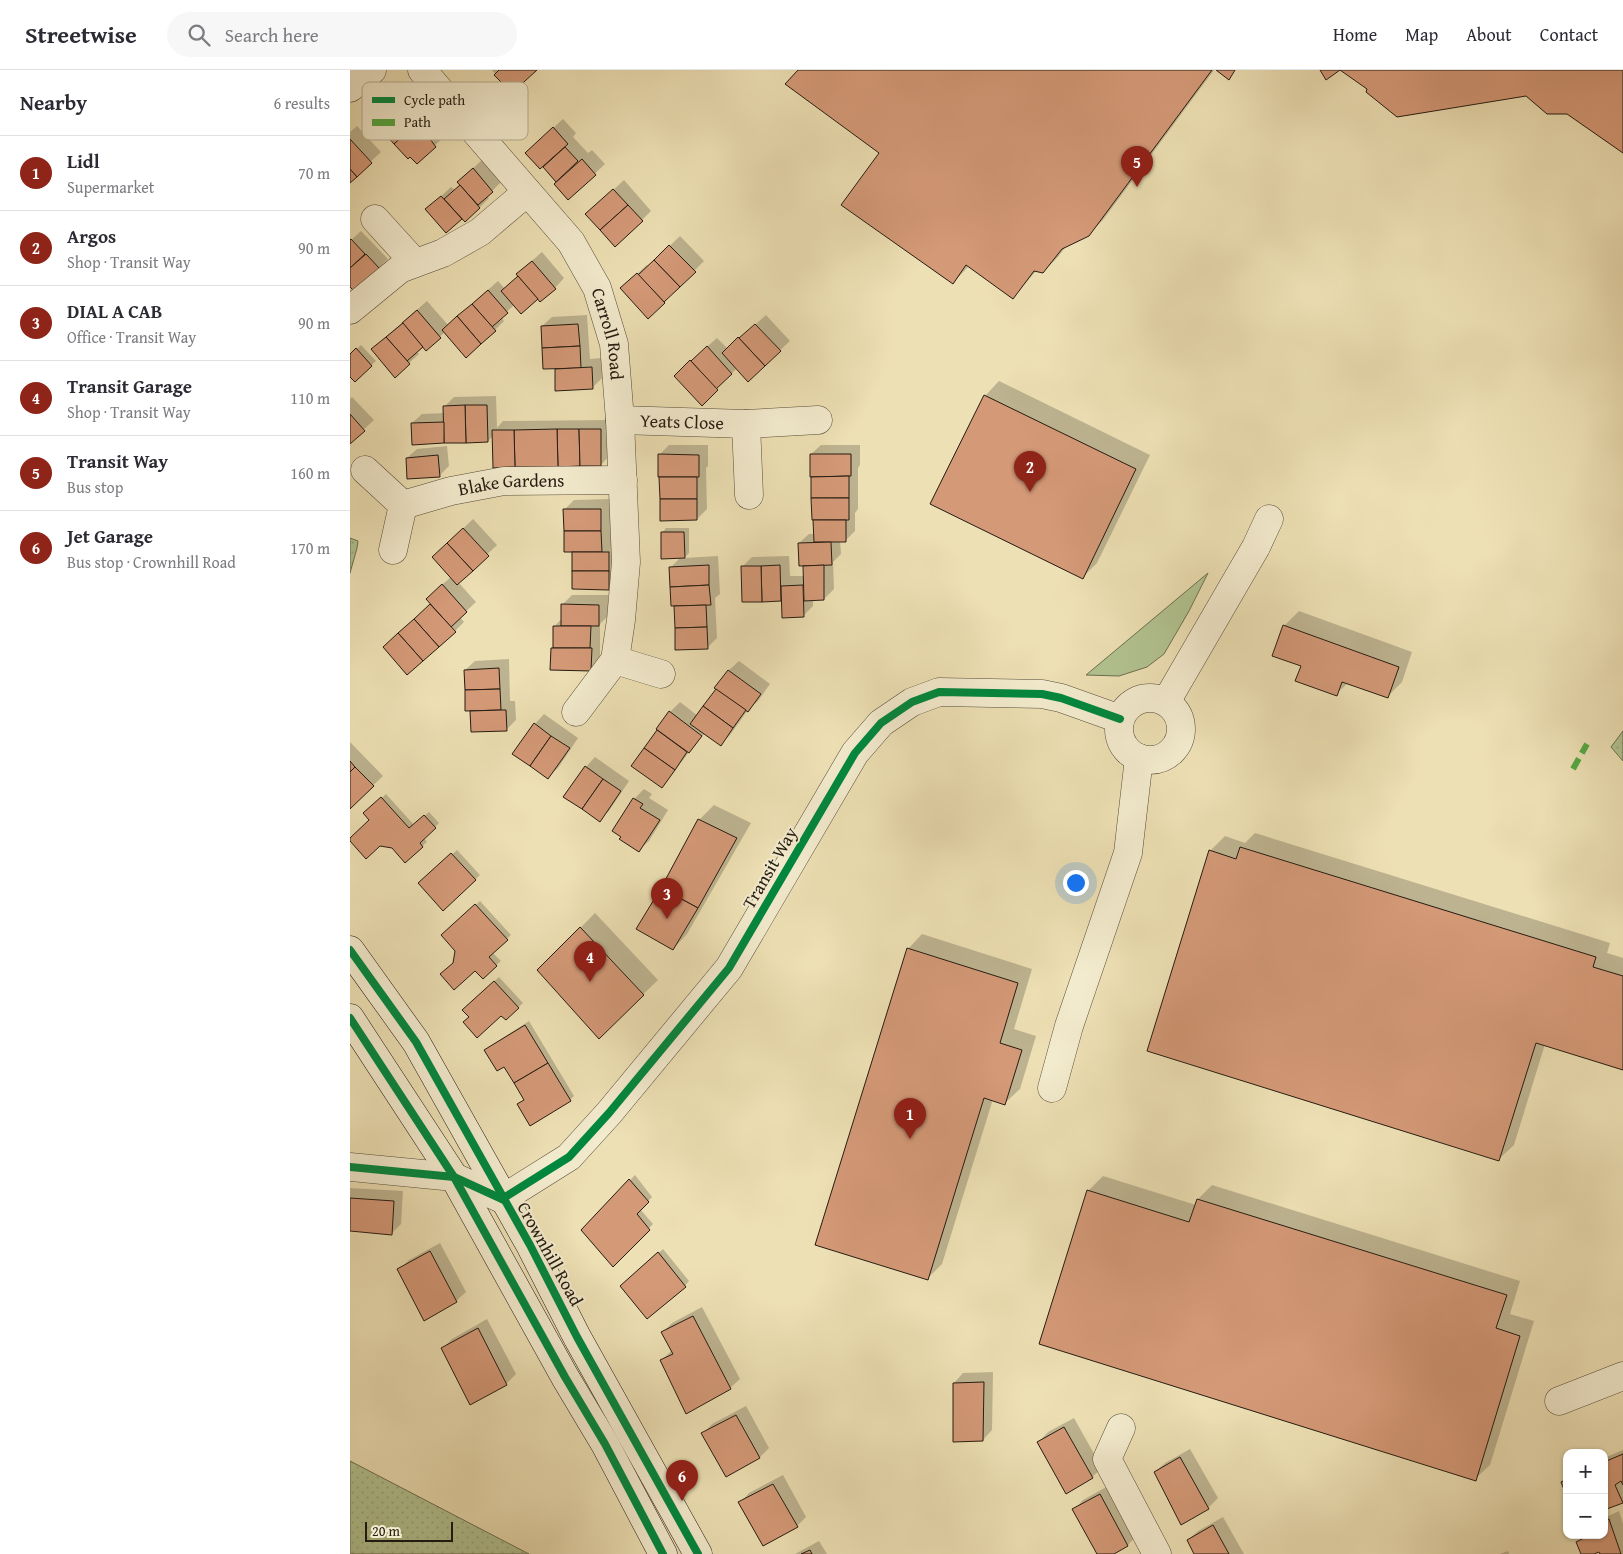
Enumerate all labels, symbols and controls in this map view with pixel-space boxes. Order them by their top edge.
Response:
search box [167,12,517,57]
text: Streetwise [25,17,137,52]
icon: search [185,21,213,49]
text: Search here [225,21,319,49]
text: Home [1333,21,1377,48]
text: Map [1405,21,1438,48]
text: About [1466,21,1512,48]
text: Contact [1540,21,1598,48]
legend [362,82,528,140]
text: Nearby [20,87,87,118]
text: Cycle path [404,90,465,110]
text: 6 results [273,91,330,115]
text: Path [404,112,431,132]
pin: 5 [1121,146,1153,187]
text: Lidl [67,147,100,175]
text: 1 [32,161,40,185]
text: 70 m [298,161,330,185]
text: Supermarket [67,175,154,199]
text: Argos [67,222,116,250]
text: 2 [32,236,40,260]
text: 90 m [298,236,330,260]
text: Shop · Transit Way [67,250,191,274]
street label: Carroll Road [585,285,631,381]
text: DIAL A CAB [67,297,162,325]
text: 3 [32,311,40,335]
text: 90 m [298,311,330,335]
text: Office · Transit Way [67,325,196,349]
text: Transit Garage [67,372,192,400]
text: 4 [32,386,40,410]
text: 110 m [290,386,330,410]
text: Shop · Transit Way [67,400,191,424]
street label: Yeats Close [640,407,724,436]
text: Transit Way [67,447,168,475]
pin: 2 [1014,451,1046,492]
text: 5 [32,461,40,485]
text: 160 m [290,461,330,485]
street label: Blake Gardens [456,466,565,502]
text: Bus stop [67,475,123,499]
text: Jet Garage [67,522,153,550]
text: 6 [32,536,40,560]
text: 170 m [290,536,330,560]
text: Bus stop · Crownhill Road [67,550,236,574]
street label: Transit Way [735,822,804,914]
your location [1063,870,1089,896]
pin: 3 [651,878,683,919]
pin: 4 [574,941,606,982]
pin: 1 [894,1098,926,1139]
street label: Crownhill Road [511,1197,590,1311]
map controls [1563,1449,1608,1539]
button: + [1563,1449,1608,1494]
pin: 6 [666,1460,698,1501]
button: − [1563,1494,1608,1539]
scale bar [365,1519,452,1542]
text: 20 m [372,1521,400,1541]

